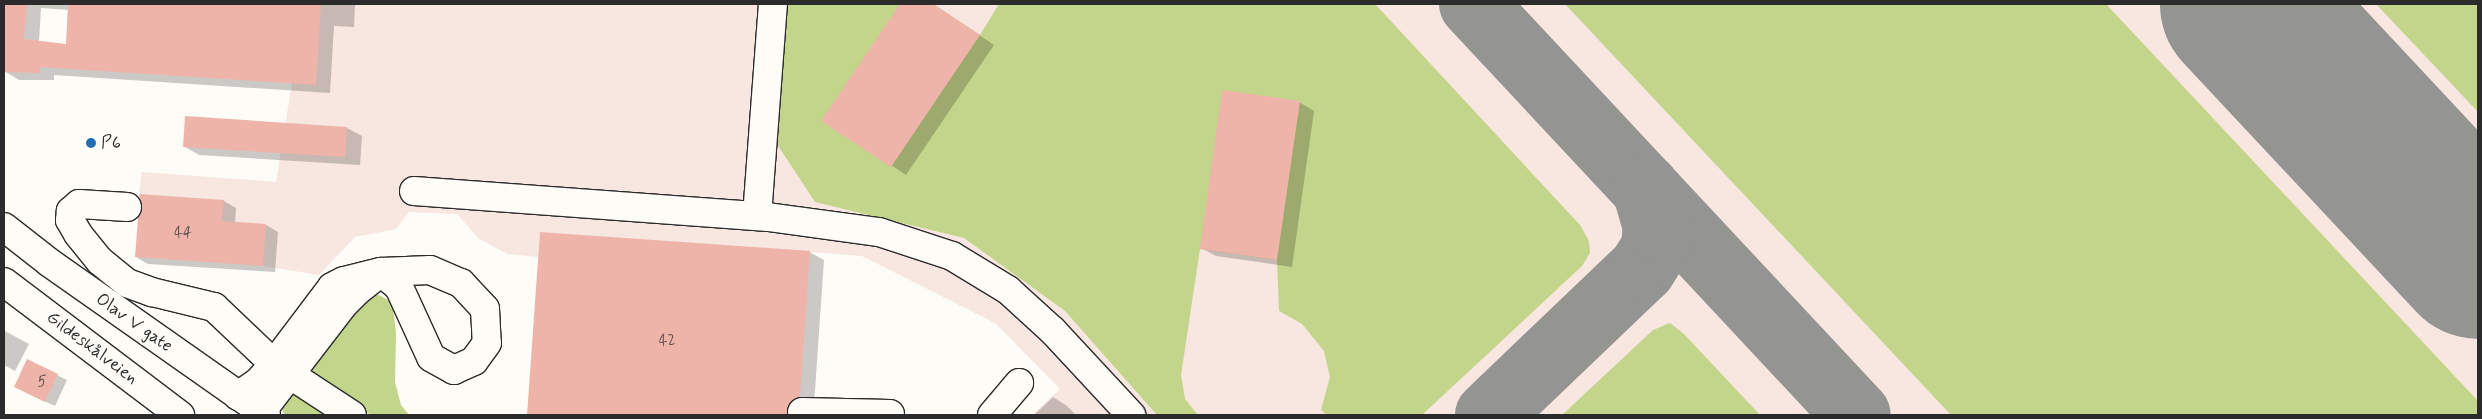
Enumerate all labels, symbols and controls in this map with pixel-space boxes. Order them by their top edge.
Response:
place label: P6 [101,132,121,154]
marker: P6 [85,137,97,149]
house number: 44 [174,225,192,243]
street label: Olav V gate [92,289,176,357]
street label: Gildeskålveien [42,307,142,389]
house number: 42 [659,333,675,351]
house number: 5 [38,374,46,392]

